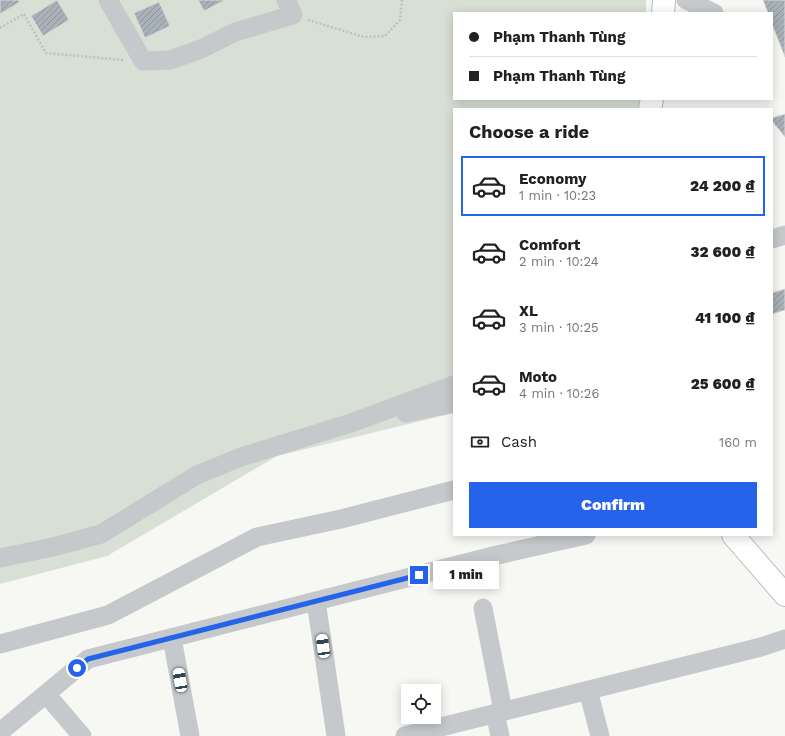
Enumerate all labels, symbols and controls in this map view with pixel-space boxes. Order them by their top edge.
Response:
text: Phạm Thanh Tùng [493,28,625,46]
text: Phạm Thanh Tùng [493,67,625,85]
text: Choose a ride [469,121,589,142]
icon: car [471,168,507,204]
text: Economy [519,170,586,188]
text: 24 200 ₫ [690,177,755,195]
text: 1 min · 10:23 [519,188,596,203]
icon: car [471,234,507,270]
text: Comfort [519,236,580,254]
text: 32 600 ₫ [690,243,755,261]
text: 2 min · 10:24 [519,254,599,269]
icon: car [471,300,507,336]
text: XL [519,302,538,320]
text: 41 100 ₫ [695,309,755,327]
text: 3 min · 10:25 [519,320,599,335]
icon: car [471,366,507,402]
text: Moto [519,368,557,386]
text: 25 600 ₫ [691,375,755,393]
text: 4 min · 10:26 [519,386,599,401]
icon: cash [469,431,491,453]
text: Cash [501,433,537,451]
text: 160 m [719,435,757,450]
button: Confirm [469,482,757,528]
callout: 1 min [433,561,499,589]
route end [410,566,428,584]
text: 1 min [449,567,483,582]
car [315,633,331,659]
route start [68,659,86,677]
car [172,667,188,693]
map controls [401,684,441,724]
button: locate [401,684,441,724]

